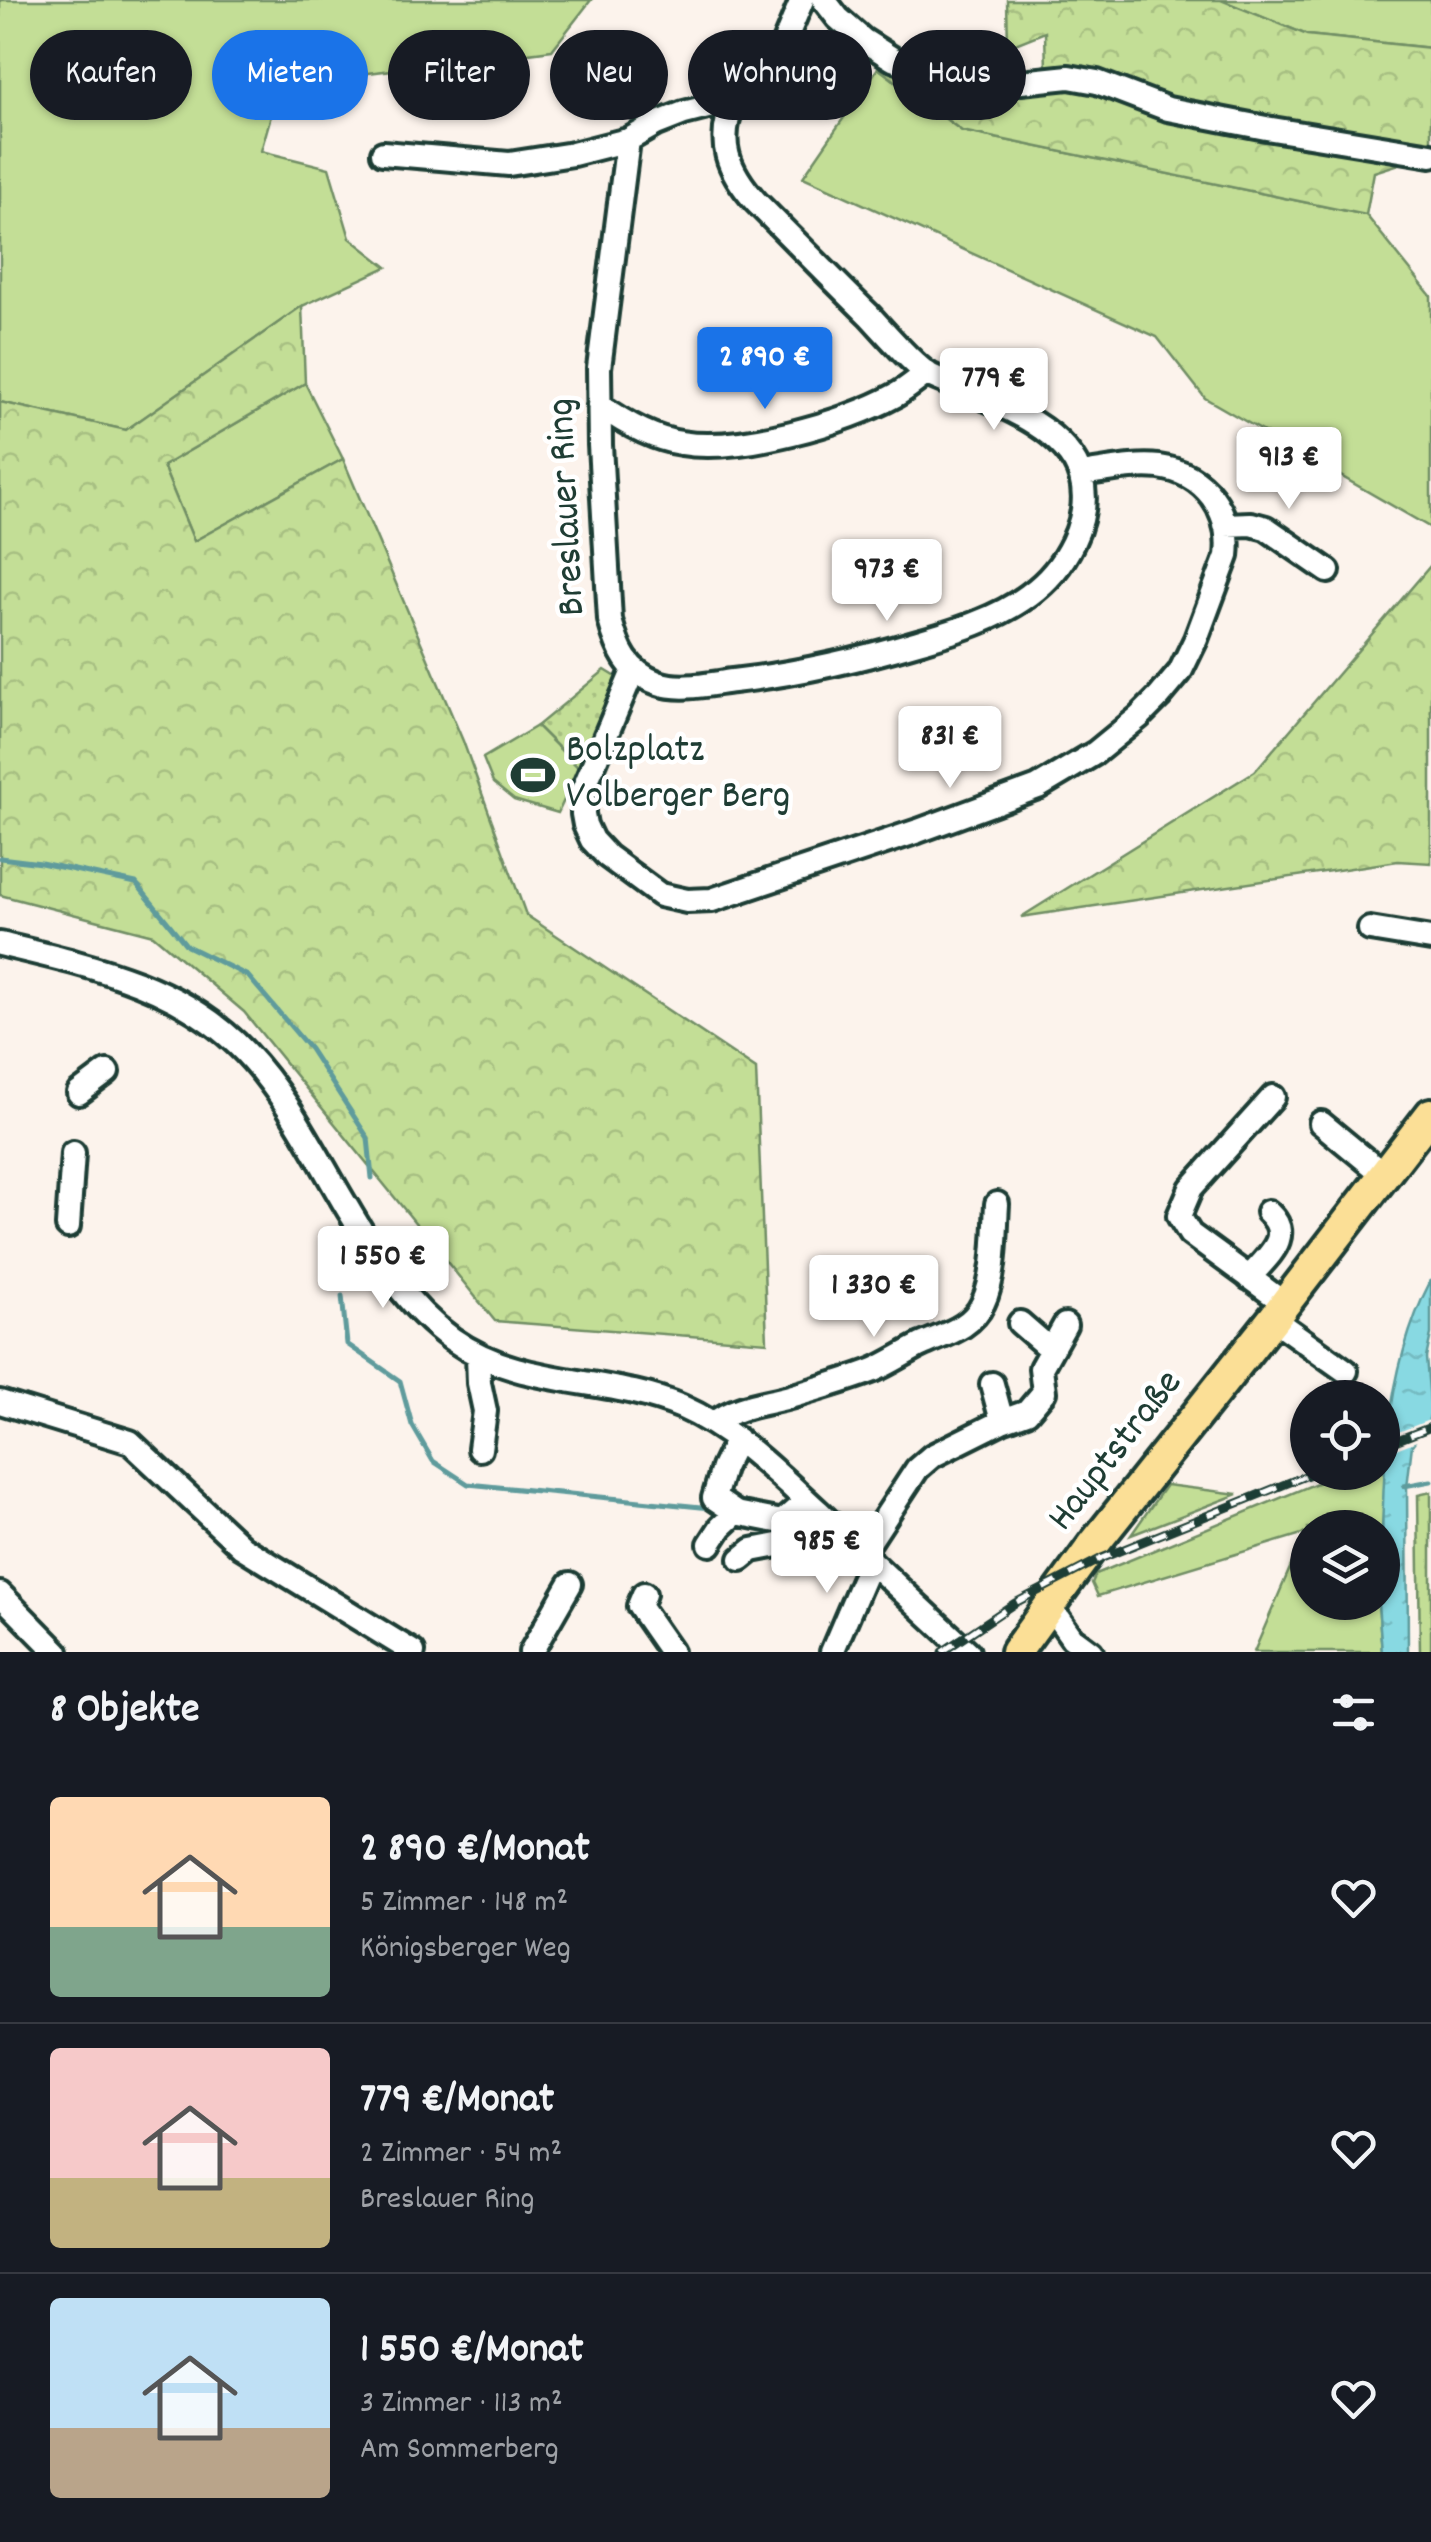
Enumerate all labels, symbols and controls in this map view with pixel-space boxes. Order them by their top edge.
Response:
chip: Kaufen [30,30,192,120]
chip: Mieten [212,30,368,120]
chip: Filter [388,30,530,120]
chip: Neu [550,30,668,120]
chip: Wohnung [688,30,872,120]
chip: Haus [892,30,1026,120]
pin: 2 890 € [673,327,857,412]
text: 2 890 € [719,336,811,382]
pin: 779 € [924,348,1064,433]
text: 779 € [962,357,1026,403]
street label: Breslauer Ring [535,397,603,617]
pin: 913 € [1219,427,1359,512]
text: 913 € [1258,436,1320,482]
pin: 973 € [817,539,957,624]
text: 973 € [854,548,920,594]
pin: 831 € [880,706,1020,791]
text: 831 € [920,715,980,761]
place label: Bolzplatz Volberger Berg [566,724,790,827]
sports icon: Bolzplatz Volberger Berg [509,751,557,799]
pin: 1 550 € [291,1226,475,1311]
text: 1 550 € [340,1235,426,1281]
pin: 1 330 € [782,1255,966,1340]
text: 1 330 € [831,1264,917,1310]
street label: Hauptstraße [1036,1359,1198,1545]
map controls [1290,1380,1400,1620]
button: locate [1290,1380,1400,1490]
button: layers [1290,1510,1400,1620]
pin: 985 € [757,1511,897,1596]
text: 985 € [793,1520,861,1566]
text: 8 Objekte [50,1682,199,1742]
icon: filters [1326,1685,1381,1740]
text: 2 890 €/Monat [360,1821,590,1881]
icon: home [130,1837,250,1957]
icon: heart [1326,1870,1381,1925]
text: 5 Zimmer · 148 m² [360,1881,568,1927]
text: Königsberger Weg [360,1927,571,1973]
text: 779 €/Monat [360,2072,554,2132]
icon: home [130,2088,250,2208]
icon: heart [1326,2121,1381,2176]
text: 2 Zimmer · 54 m² [360,2132,562,2178]
text: Breslauer Ring [360,2178,535,2224]
text: 1 550 €/Monat [360,2322,584,2382]
icon: home [130,2338,250,2458]
icon: heart [1326,2371,1381,2426]
text: 3 Zimmer · 113 m² [360,2382,563,2428]
text: Am Sommerberg [360,2428,559,2474]

